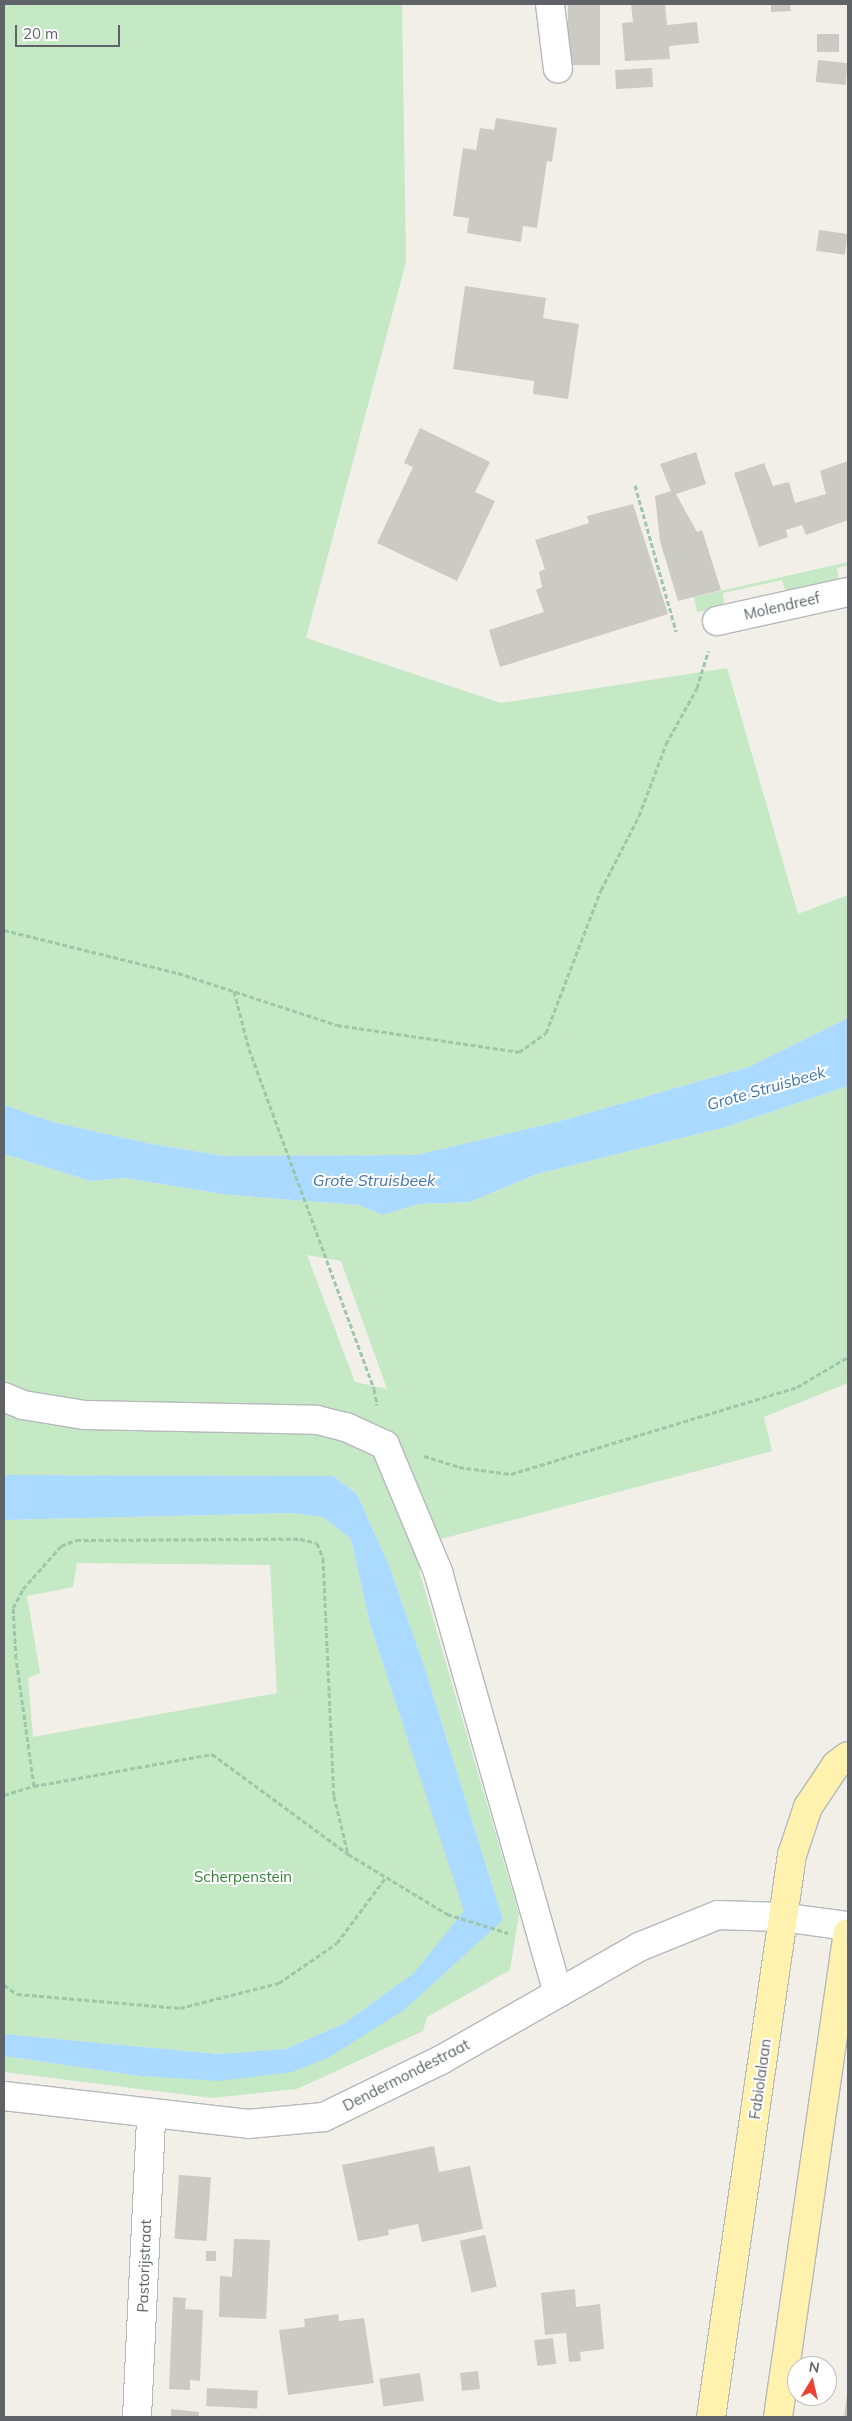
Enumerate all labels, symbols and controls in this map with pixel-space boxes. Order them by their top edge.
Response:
scale bar [18,15,122,47]
text: 20 m [23,24,58,43]
street label: Molendreef [742,588,822,624]
water label: Grote Struisbeek [705,1062,827,1114]
water label: Grote Struisbeek [313,1170,435,1190]
park label: Scherpenstein [194,1868,292,1886]
street label: Dendermondestraat [340,2035,472,2115]
street label: Fabiolalaan [745,2038,775,2120]
street label: Pastorijstraat [133,2219,155,2313]
north arrow [787,2356,837,2406]
text: N [808,2357,821,2377]

